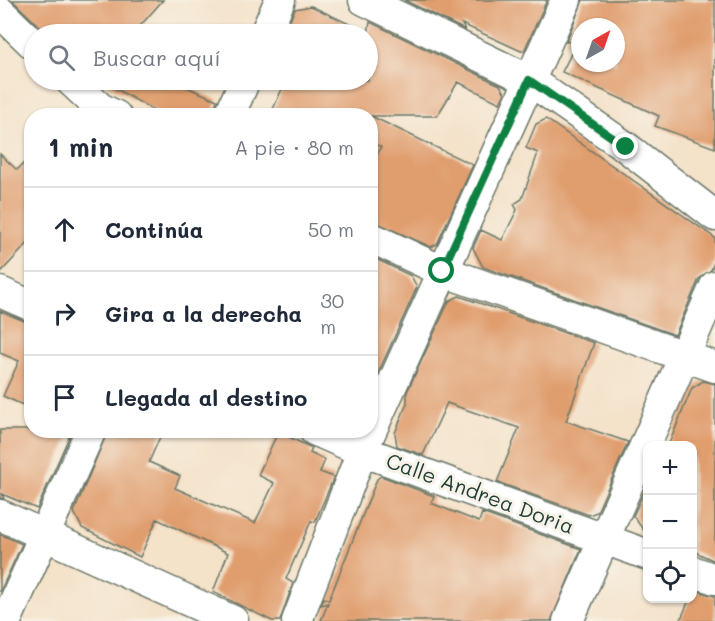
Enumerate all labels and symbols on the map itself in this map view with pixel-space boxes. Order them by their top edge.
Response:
north arrow [571,18,625,72]
route end [612,133,638,159]
route start [428,257,454,283]
street label: Calle Andrea Doria [383,446,578,539]

